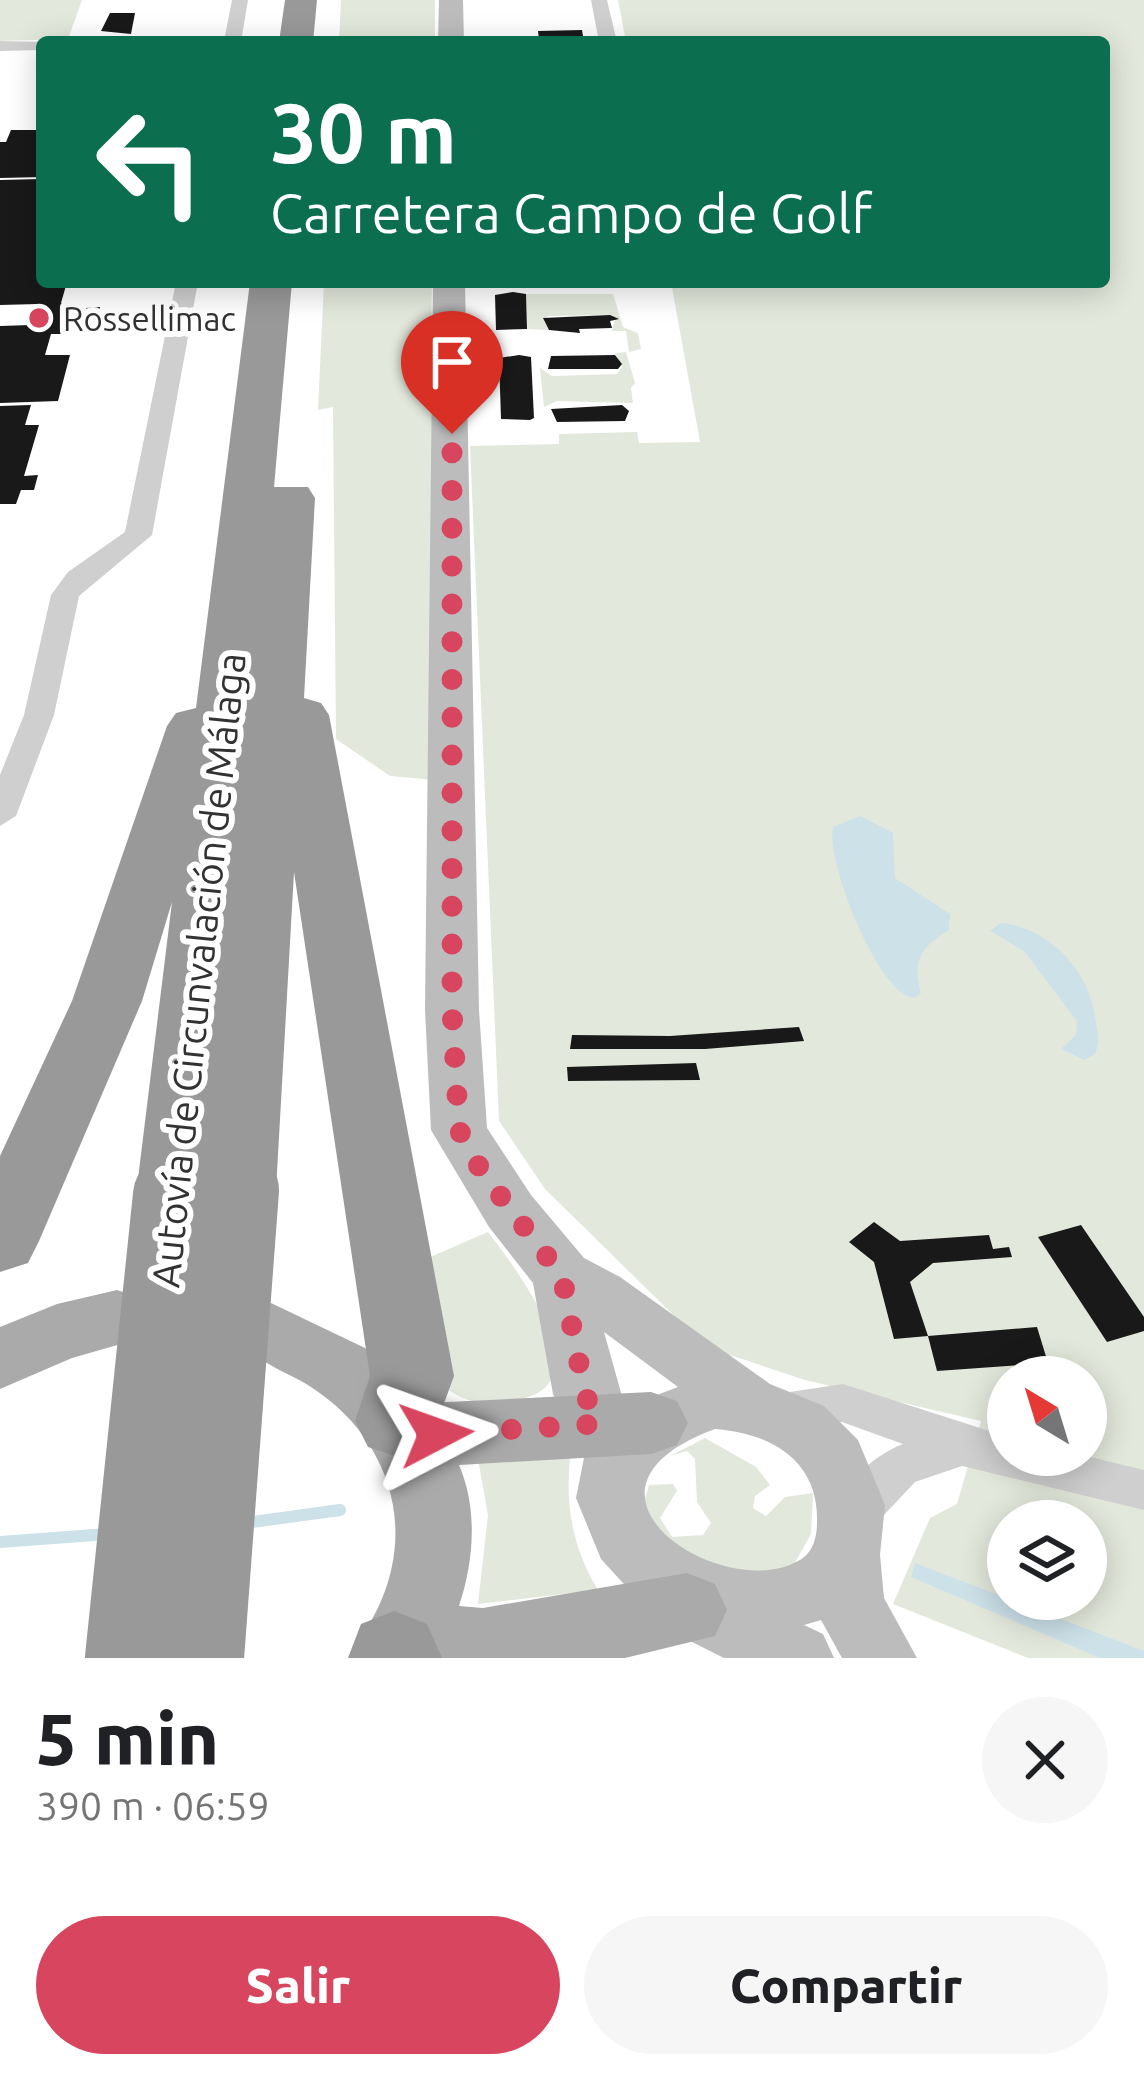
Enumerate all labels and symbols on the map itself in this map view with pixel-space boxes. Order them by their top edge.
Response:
place label: Rossellimac [63,300,236,337]
marker: Rossellimac [26,305,52,331]
pin [401,311,503,434]
street label: Autovía de Circunvalación de Málaga [143,650,253,1290]
north arrow [987,1356,1107,1476]
position arrow [373,1371,499,1497]

